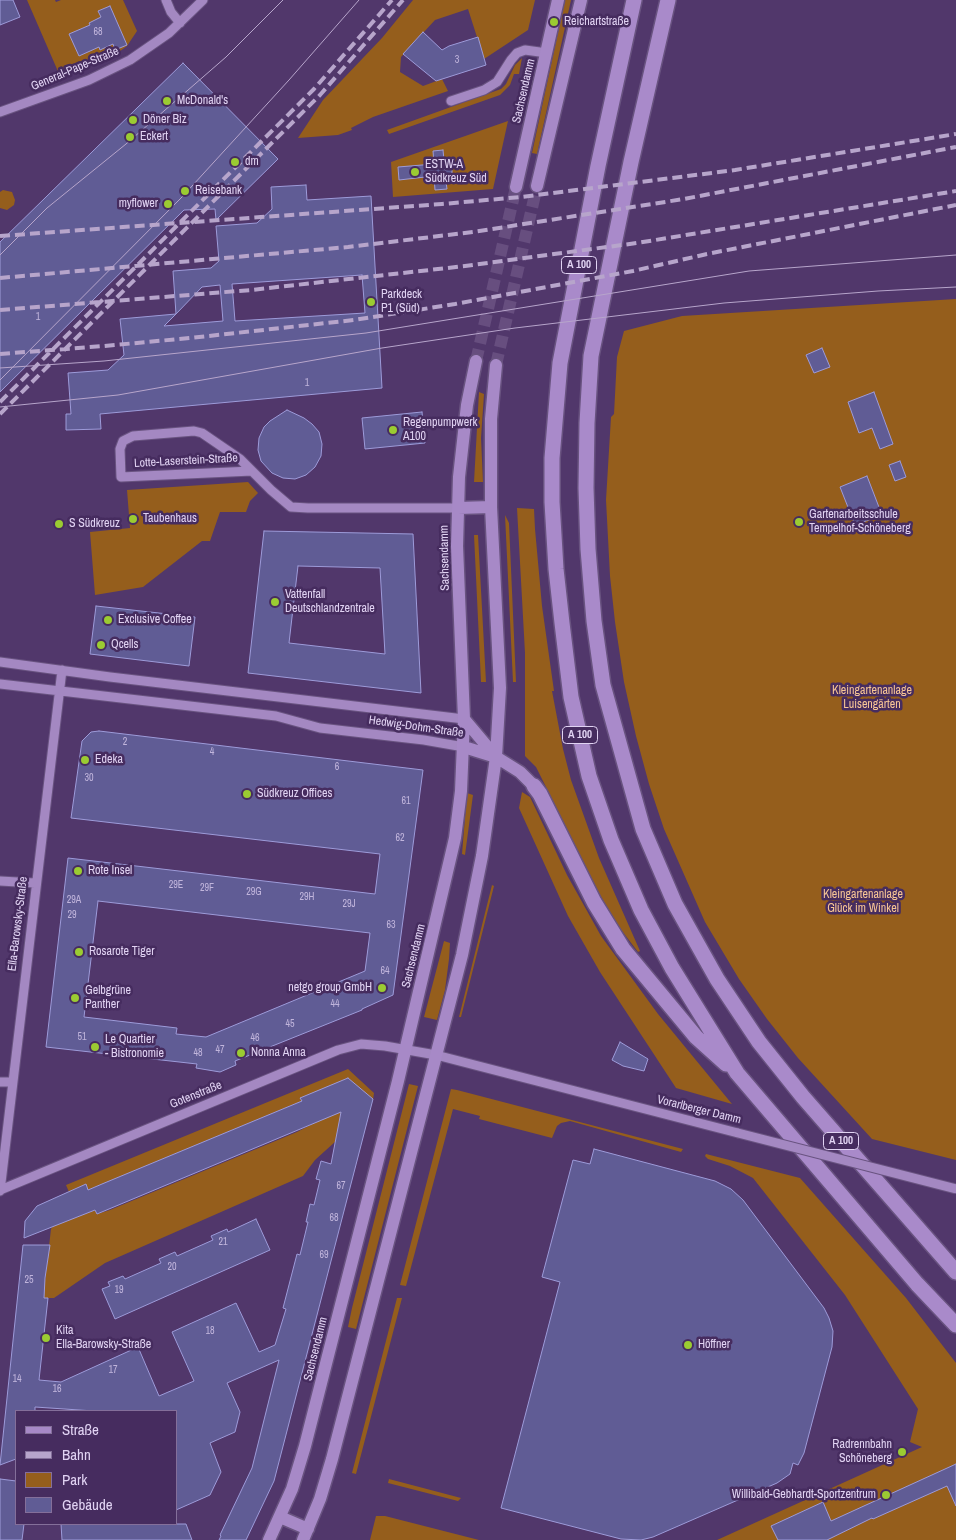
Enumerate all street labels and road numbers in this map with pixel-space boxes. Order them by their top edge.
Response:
street label: General-Pape-Straße [29,44,121,94]
street label: Sachsendamm [510,57,538,125]
road number: A 100 [562,256,596,274]
street label: Lotte-Laserstein-Straße [134,451,238,471]
street label: Sachsendamm [437,525,453,591]
street label: Hedwig-Dohm-Straße [368,713,464,741]
road number: A 100 [562,726,598,744]
street label: Ella-Barowsky-Straße [5,876,31,972]
street label: Sachsendamm [399,922,429,990]
street label: Gotenstraße [168,1078,224,1112]
street label: Vorarlberger Damm [656,1093,742,1127]
road number: A 100 [824,1132,858,1150]
street label: Sachsendamm [301,1315,331,1383]

